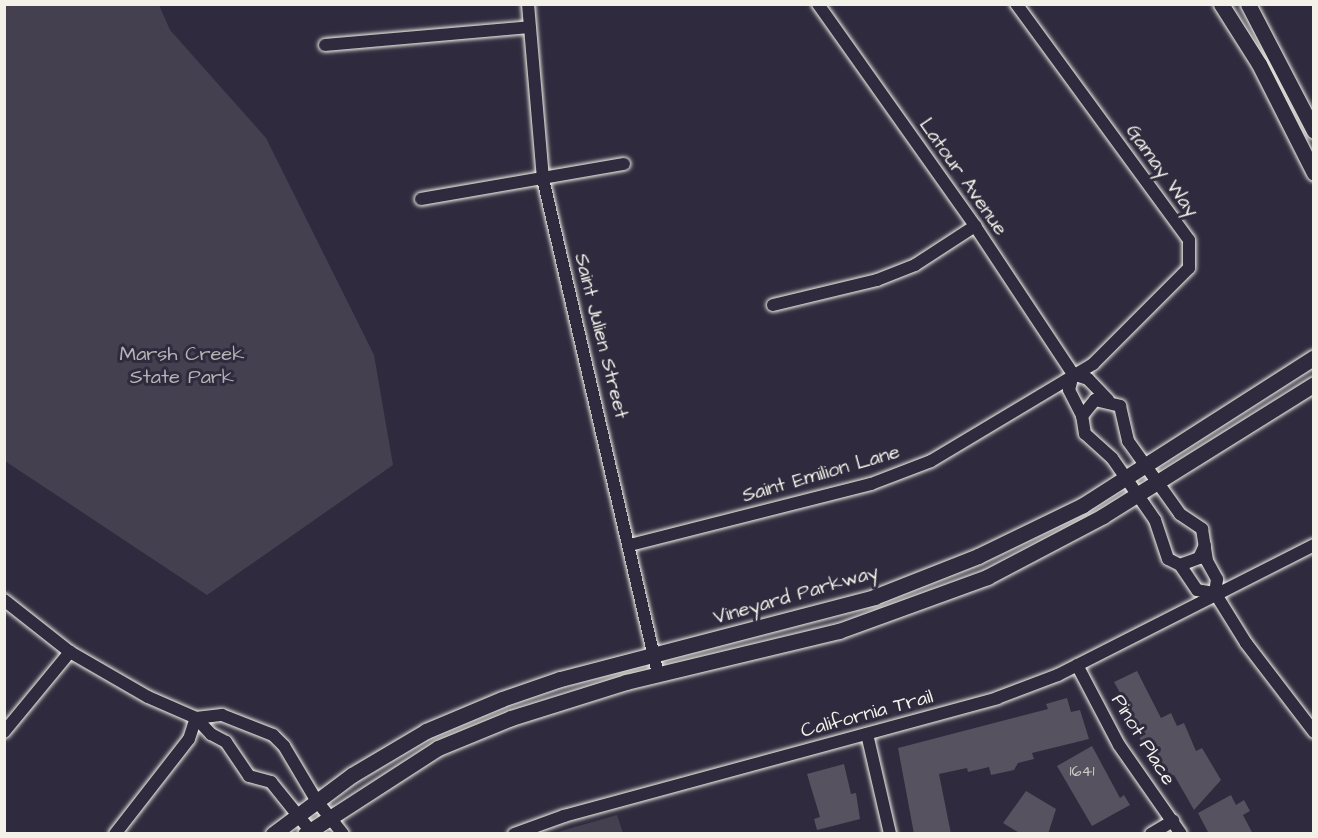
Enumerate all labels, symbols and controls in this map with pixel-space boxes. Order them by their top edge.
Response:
street label: Latour Avenue [914,114,1012,240]
street label: Gamay Way [1120,120,1204,222]
street label: Saint Julien Street [569,251,633,421]
park label: Marsh Creek State Park [120,343,244,390]
street label: Saint Emilion Lane [739,440,903,508]
street label: Vineyard Parkway [711,560,881,630]
street label: California Trail [798,685,936,743]
street label: Pinot Place [1106,690,1180,790]
house number: 1641 [1069,761,1095,781]

